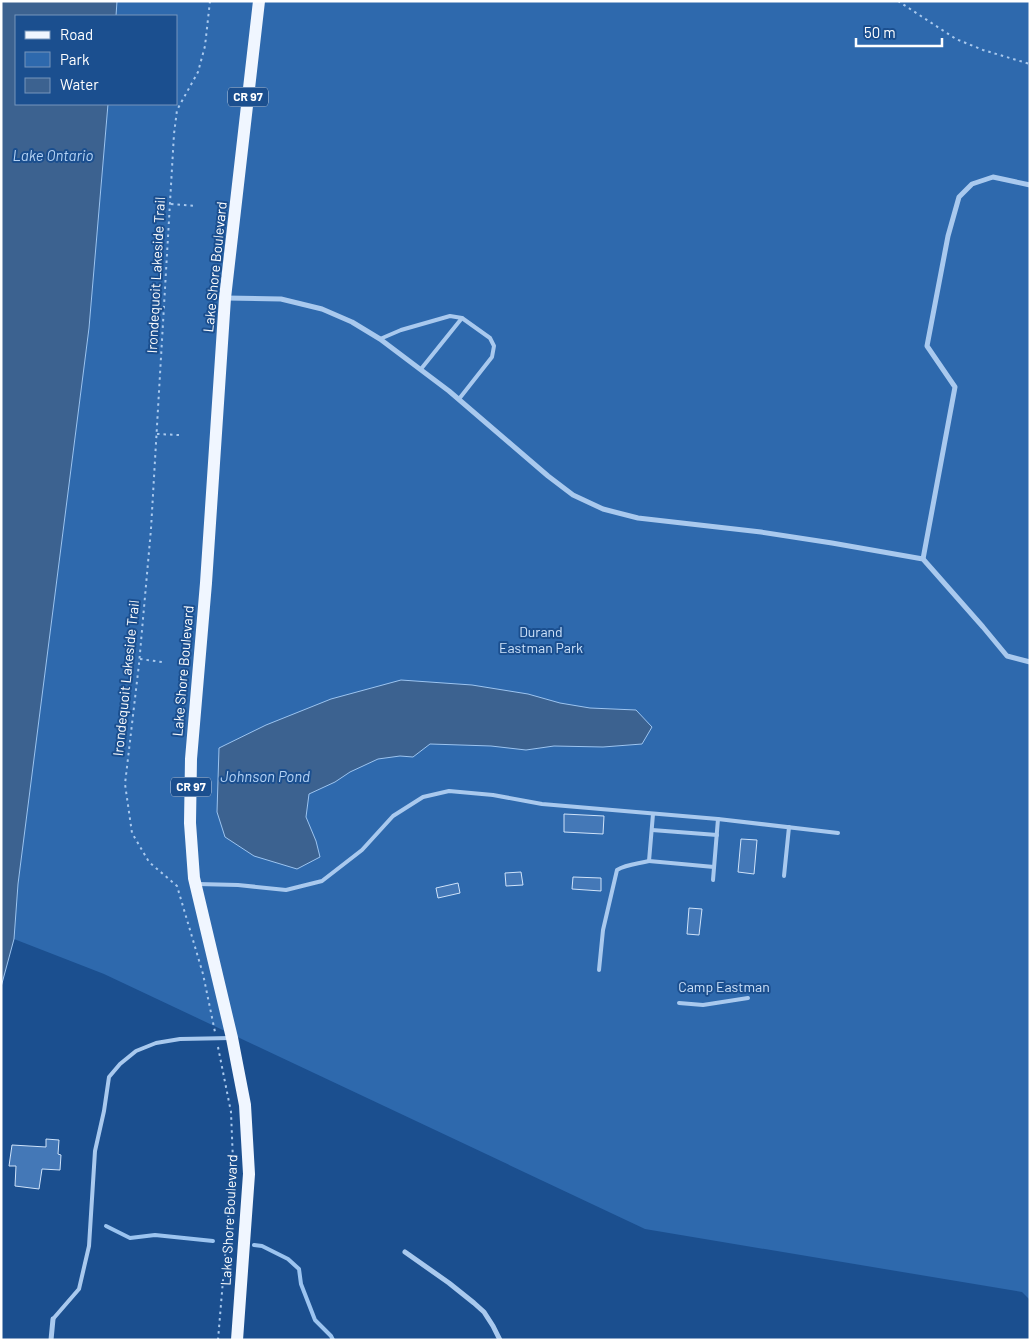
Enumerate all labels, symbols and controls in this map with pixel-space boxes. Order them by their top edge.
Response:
legend [15,15,178,105]
scale bar [856,15,942,47]
text: 50 m [864,23,896,41]
text: Road [60,25,93,43]
text: Park [60,50,90,68]
text: Water [60,75,99,93]
road number: CR 97 [228,88,268,106]
water label: Lake Ontario [13,146,93,164]
street label: Irondequoit Lakeside Trail [143,196,168,354]
street label: Lake Shore Boulevard [199,201,230,333]
street label: Irondequoit Lakeside Trail [109,599,142,757]
street label: Lake Shore Boulevard [168,605,197,737]
park label: Durand Eastman Park [499,623,583,656]
water label: Johnson Pond [220,767,310,785]
road number: CR 97 [171,778,211,796]
park label: Camp Eastman [678,978,770,995]
street label: Lake Shore Boulevard [217,1154,240,1286]

